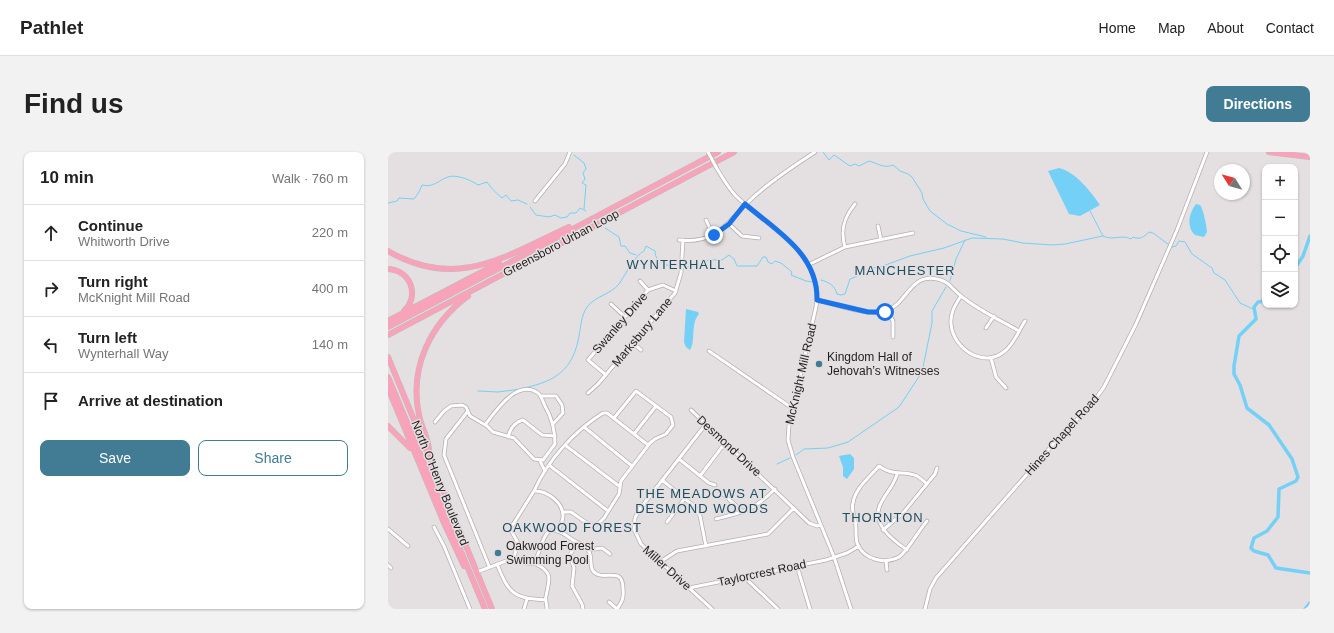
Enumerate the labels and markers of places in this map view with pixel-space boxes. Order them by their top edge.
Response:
place label: Kingdom Hall of Jehovah’s Witnesses [827,350,940,378]
marker: Kingdom Hall of Jehovah’s Witnesses [814,359,824,369]
place label: Oakwood Forest Swimming Pool [506,539,595,567]
marker: Oakwood Forest Swimming Pool [493,548,503,558]

